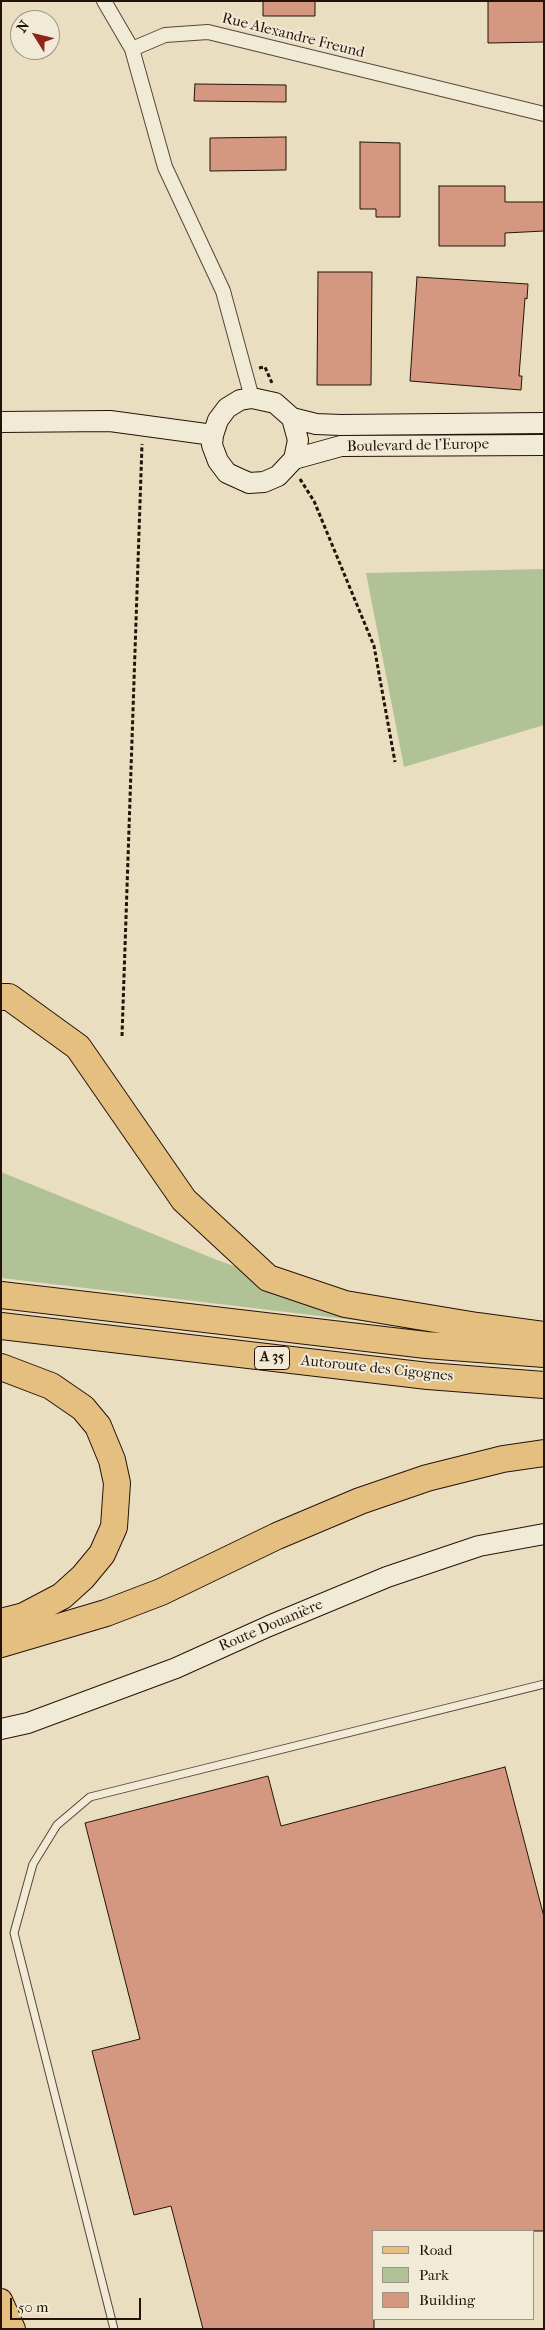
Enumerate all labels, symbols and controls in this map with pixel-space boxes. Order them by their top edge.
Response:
north arrow [10,10,60,60]
street label: Rue Alexandre Freund [220,10,366,62]
text: N [13,17,33,36]
street label: Boulevard de l'Europe [347,436,489,456]
road number: A 35 [254,1346,290,1370]
street label: Autoroute des Cigognes [300,1352,454,1386]
street label: Route Douanière [216,1596,326,1656]
legend [372,2230,535,2320]
text: Road [419,2241,452,2259]
text: Park [419,2266,449,2284]
scale bar [12,2288,144,2320]
text: Building [419,2291,475,2309]
text: 50 m [18,2298,48,2316]

